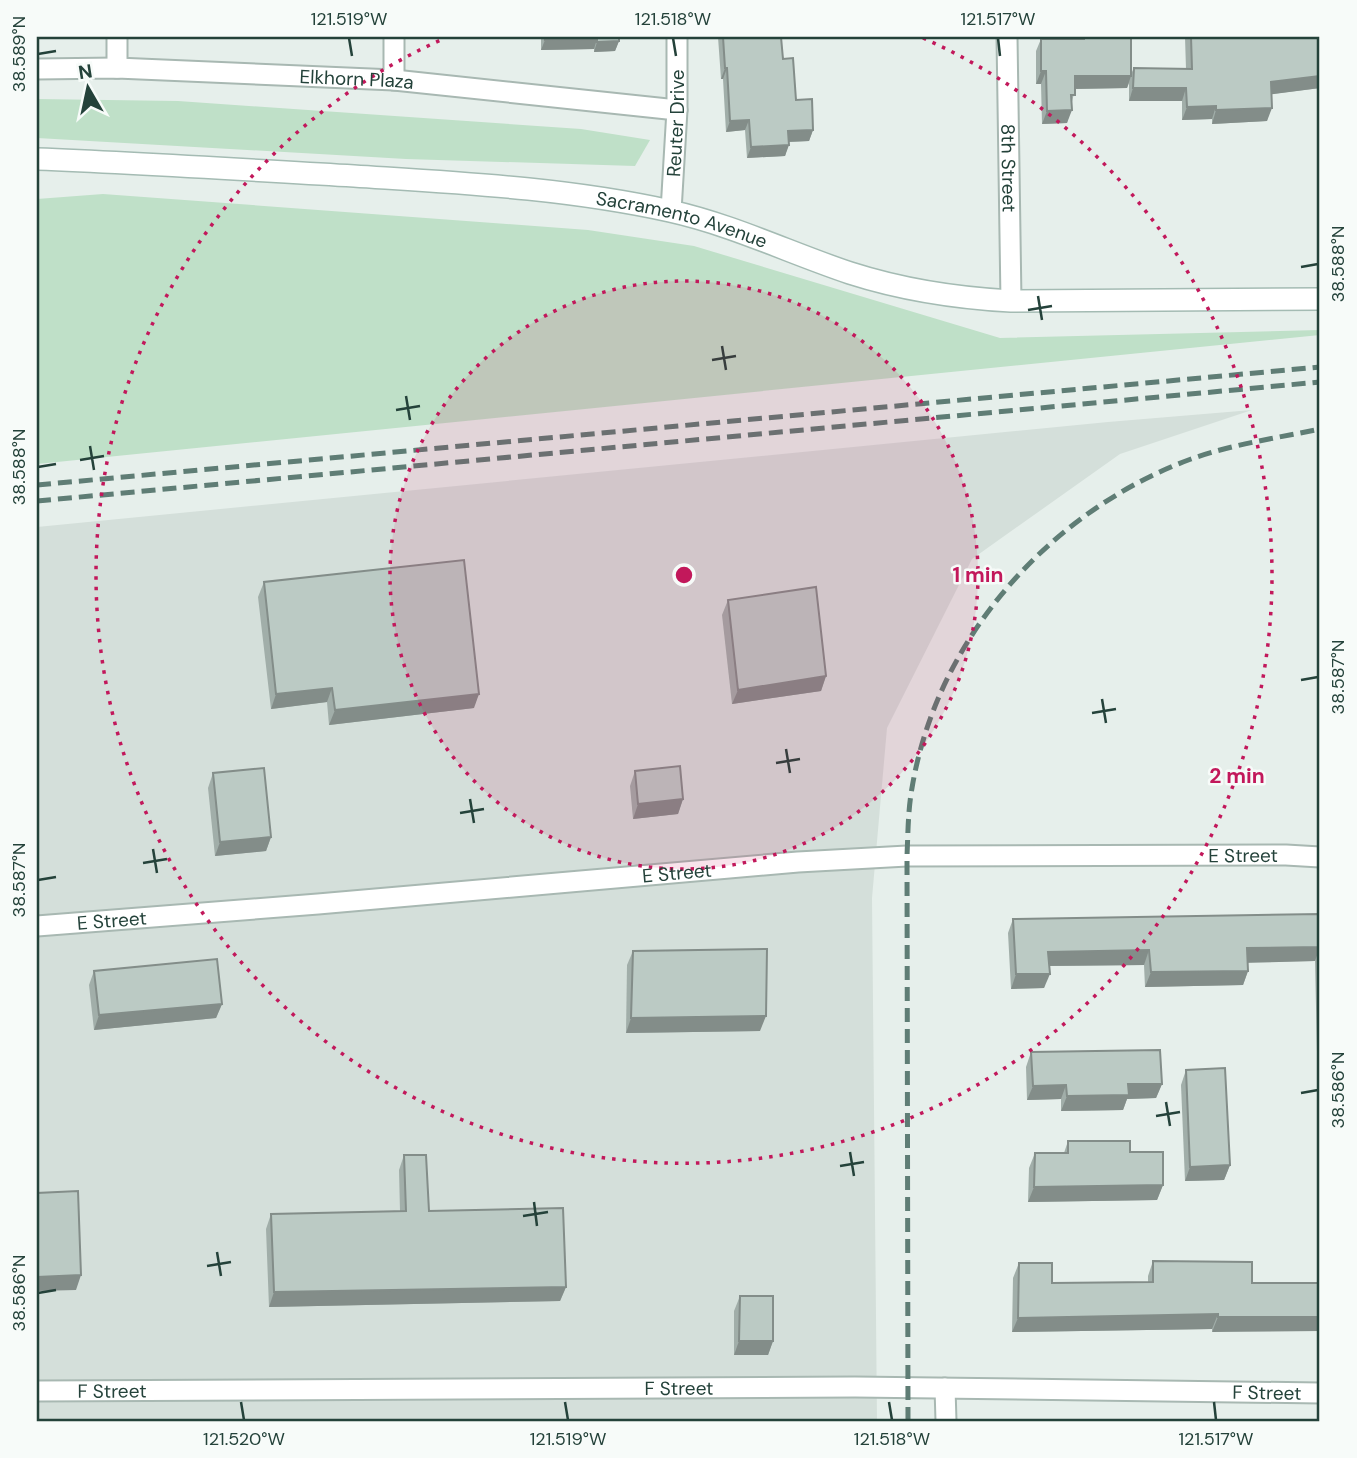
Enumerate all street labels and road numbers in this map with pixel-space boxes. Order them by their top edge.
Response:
street label: Elkhorn Plaza [299,63,415,95]
street label: Reuter Drive [661,69,690,178]
street label: 8th Street [996,123,1022,213]
street label: Sacramento Avenue [594,185,771,254]
street label: E Street [1208,843,1278,868]
street label: E Street [641,857,713,888]
street label: E Street [76,905,147,935]
street label: F Street [644,1375,714,1401]
street label: F Street [77,1378,147,1403]
street label: F Street [1232,1379,1302,1405]

